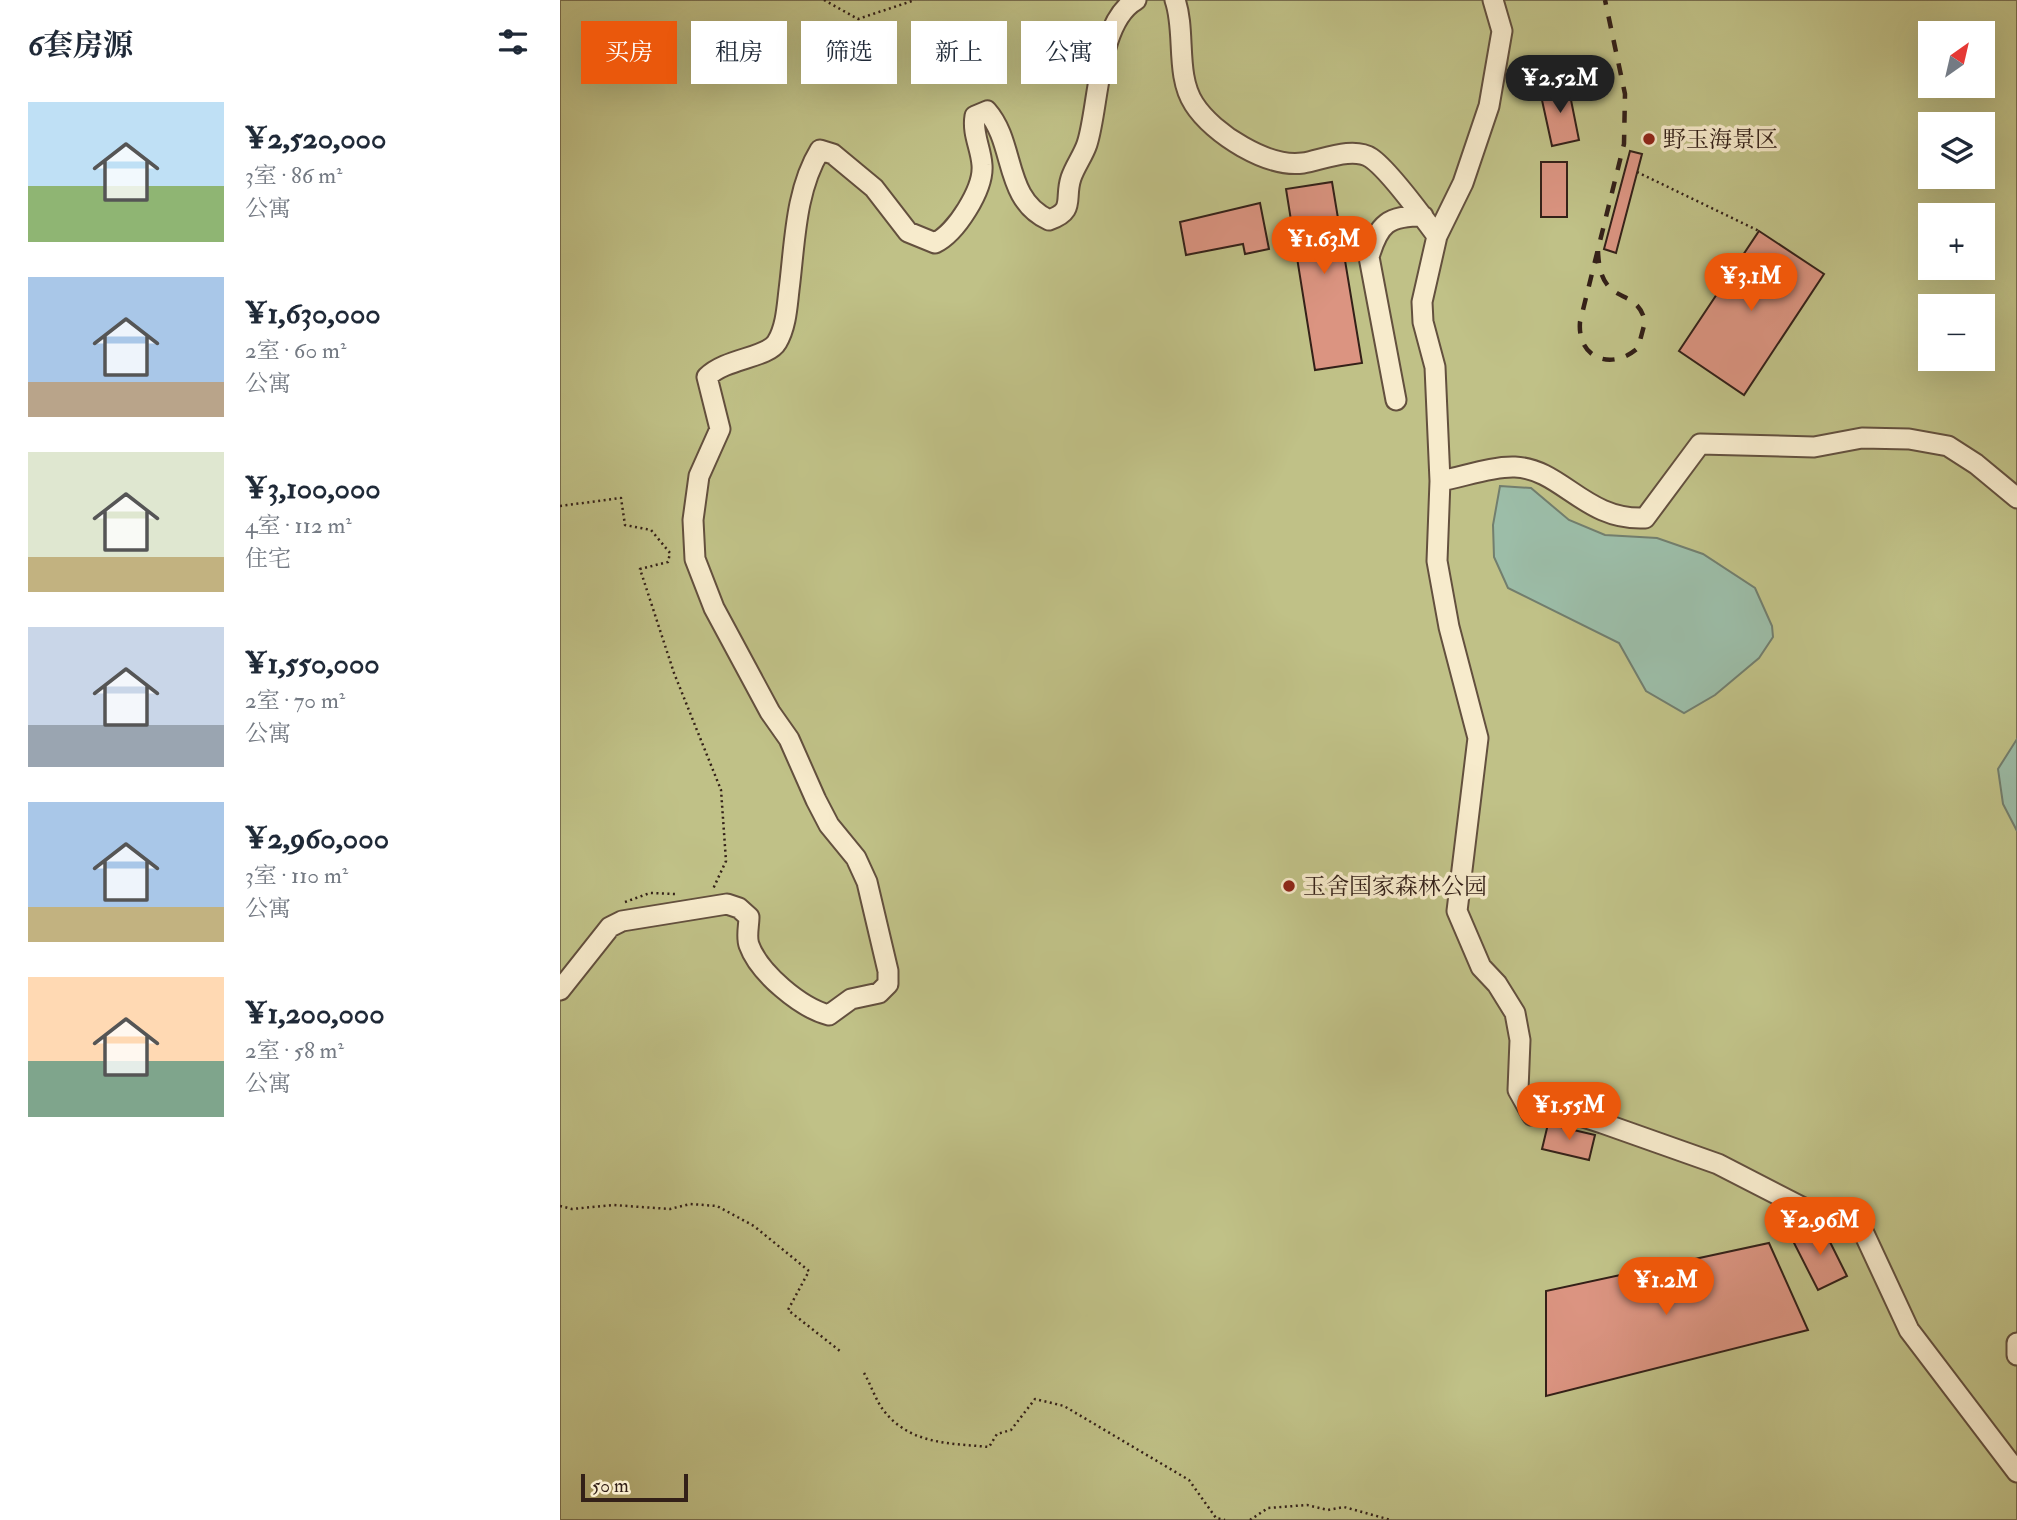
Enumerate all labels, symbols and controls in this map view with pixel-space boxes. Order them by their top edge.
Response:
chip: 买房 [581,21,677,84]
chip: 租房 [691,21,787,84]
chip: 筛选 [801,21,897,84]
chip: 新上 [911,21,1007,84]
chip: 公寓 [1021,21,1117,84]
north arrow [1918,21,1995,98]
map controls [1918,21,1995,371]
icon: filters [494,23,532,61]
text: 6套房源 [28,27,133,64]
pin: ¥2.52M [1503,55,1617,115]
text: ¥2.52M [1522,63,1598,92]
button: layers [1918,112,1995,189]
text: ¥2,520,000 [245,120,386,157]
place label: 野玉海景区 [1663,125,1778,154]
icon: home [84,130,168,214]
marker: 野玉海景区 [1641,131,1657,147]
text: 3室 · 86 m² [245,161,343,190]
text: 公寓 [245,194,291,223]
button: + [1918,203,1995,280]
pin: ¥1.63M [1267,216,1381,276]
text: ¥1.63M [1288,224,1360,253]
pin: ¥3.1M [1702,254,1800,313]
text: ¥3.1M [1720,261,1782,290]
button: − [1918,294,1995,371]
text: ¥1,630,000 [245,295,381,332]
icon: home [84,305,168,389]
text: 2室 · 60 m² [245,336,346,365]
text: 公寓 [245,369,291,398]
text: ¥3,100,000 [245,470,381,507]
icon: home [84,480,168,564]
text: 4室 · 112 m² [245,511,352,540]
text: 住宅 [245,544,291,573]
text: ¥1,550,000 [245,645,380,682]
icon: home [84,655,168,739]
text: 2室 · 70 m² [245,686,345,715]
text: 公寓 [245,719,291,748]
text: ¥2,960,000 [245,820,389,857]
icon: home [84,830,168,914]
text: 3室 · 110 m² [245,861,348,890]
place label: 玉舍国家森林公园 [1303,872,1487,901]
marker: 玉舍国家森林公园 [1281,878,1297,894]
text: 公寓 [245,894,291,923]
text: ¥1,200,000 [245,995,385,1032]
icon: home [84,1005,168,1089]
text: 2室 · 58 m² [245,1036,344,1065]
text: 公寓 [245,1069,291,1098]
pin: ¥1.55M [1512,1082,1626,1142]
text: ¥1.55M [1533,1090,1605,1119]
pin: ¥2.96M [1763,1198,1877,1257]
text: ¥2.96M [1780,1205,1860,1234]
pin: ¥1.2M [1617,1258,1715,1317]
text: ¥1.2M [1634,1265,1698,1294]
scale bar [581,1471,688,1503]
text: 50 m [592,1474,629,1498]

